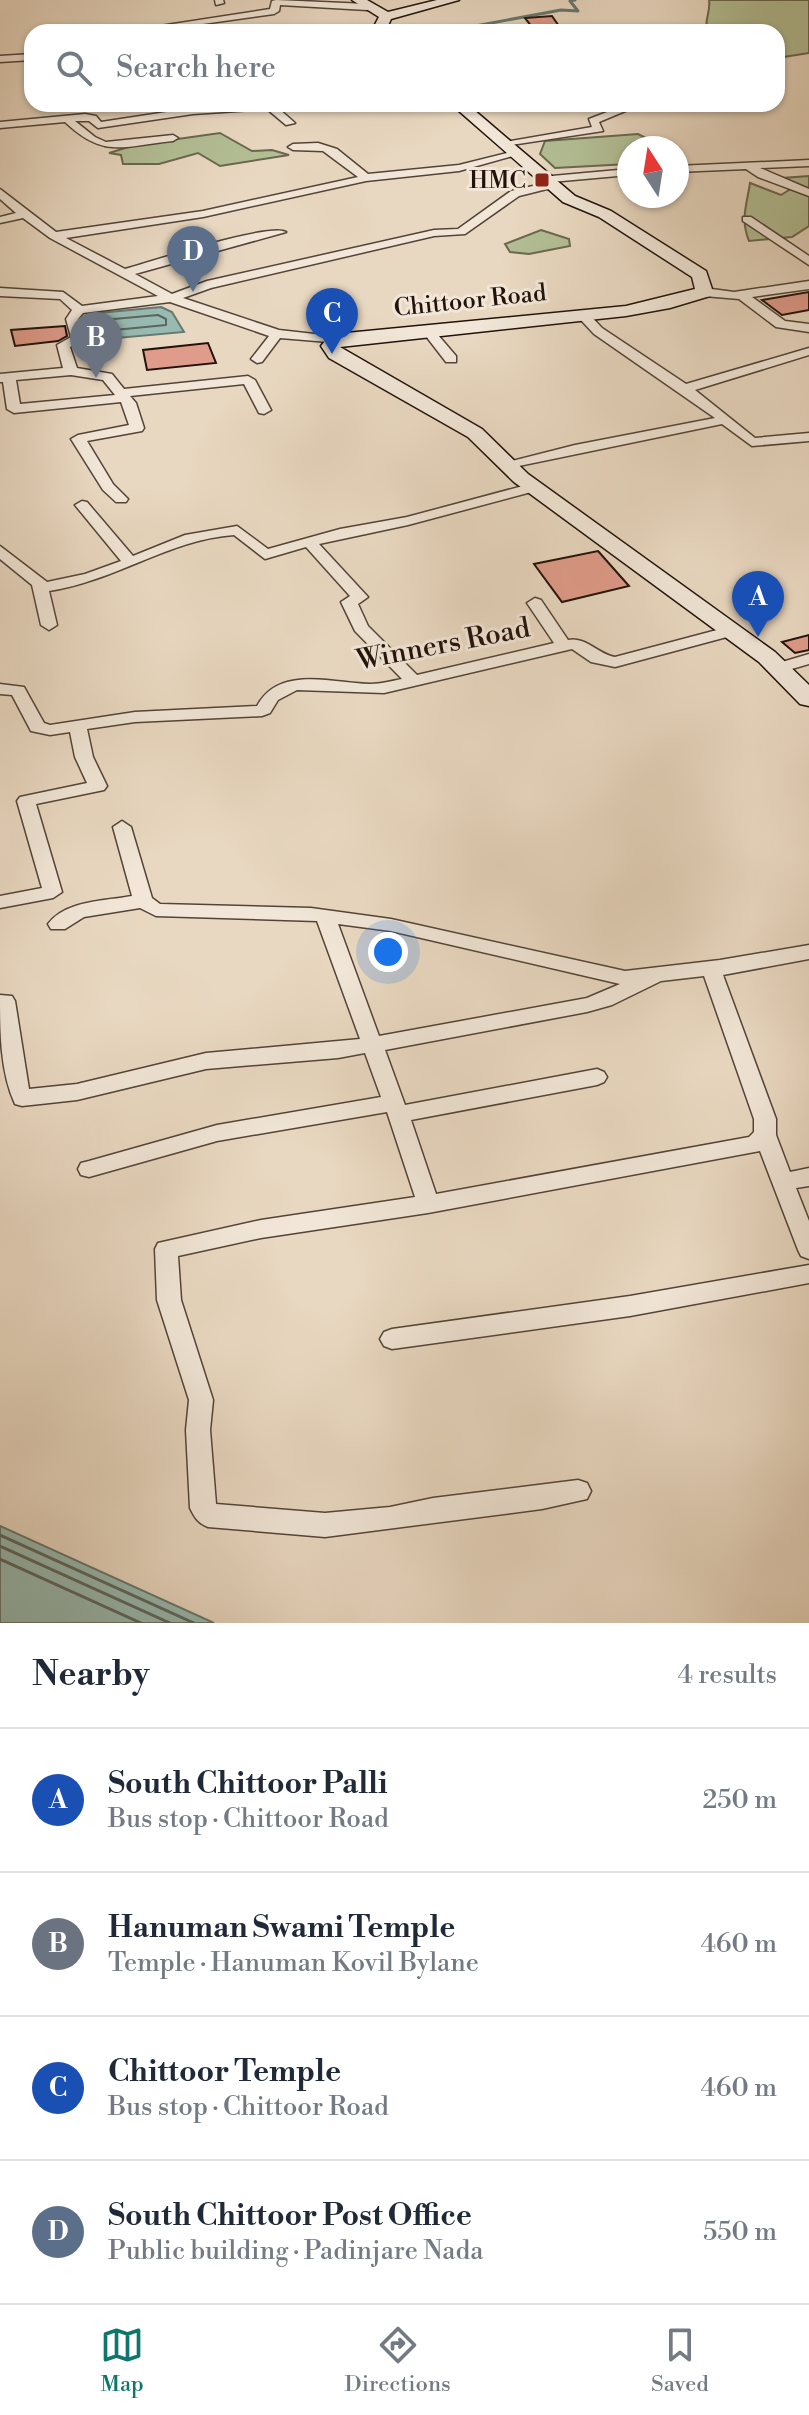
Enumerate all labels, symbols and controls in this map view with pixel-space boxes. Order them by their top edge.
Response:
search box [24,24,785,112]
icon: search [52,46,96,90]
text: Search here [116,49,276,87]
north arrow [617,136,689,208]
place label: HMC [469,166,526,196]
marker: HMC [533,171,551,189]
pin: D [167,226,219,292]
street label: Chittoor Road [392,278,548,324]
pin: C [306,288,358,354]
pin: B [70,312,122,378]
pin: A [732,571,784,637]
street label: Winners Road [352,610,533,679]
your location [368,932,408,972]
text: Nearby [32,1654,150,1696]
text: 4 results [678,1659,777,1691]
text: South Chittoor Palli [108,1765,387,1803]
text: A [49,1784,67,1816]
text: 250 m [702,1784,777,1816]
text: Bus stop · Chittoor Road [108,1803,389,1835]
text: Hanuman Swami Temple [108,1909,455,1947]
text: B [48,1928,68,1960]
text: 460 m [700,1928,777,1960]
text: Temple · Hanuman Kovil Bylane [108,1947,479,1979]
text: Chittoor Temple [108,2053,341,2091]
text: C [49,2072,67,2104]
text: 460 m [700,2072,777,2104]
text: Bus stop · Chittoor Road [108,2091,389,2123]
text: South Chittoor Post Office [108,2197,472,2235]
text: D [48,2216,68,2248]
text: 550 m [703,2216,777,2248]
text: Public building · Padinjare Nada [108,2235,483,2267]
tab: Map [100,2323,144,2398]
tab: Directions [345,2323,451,2398]
tab: Saved [651,2323,709,2398]

